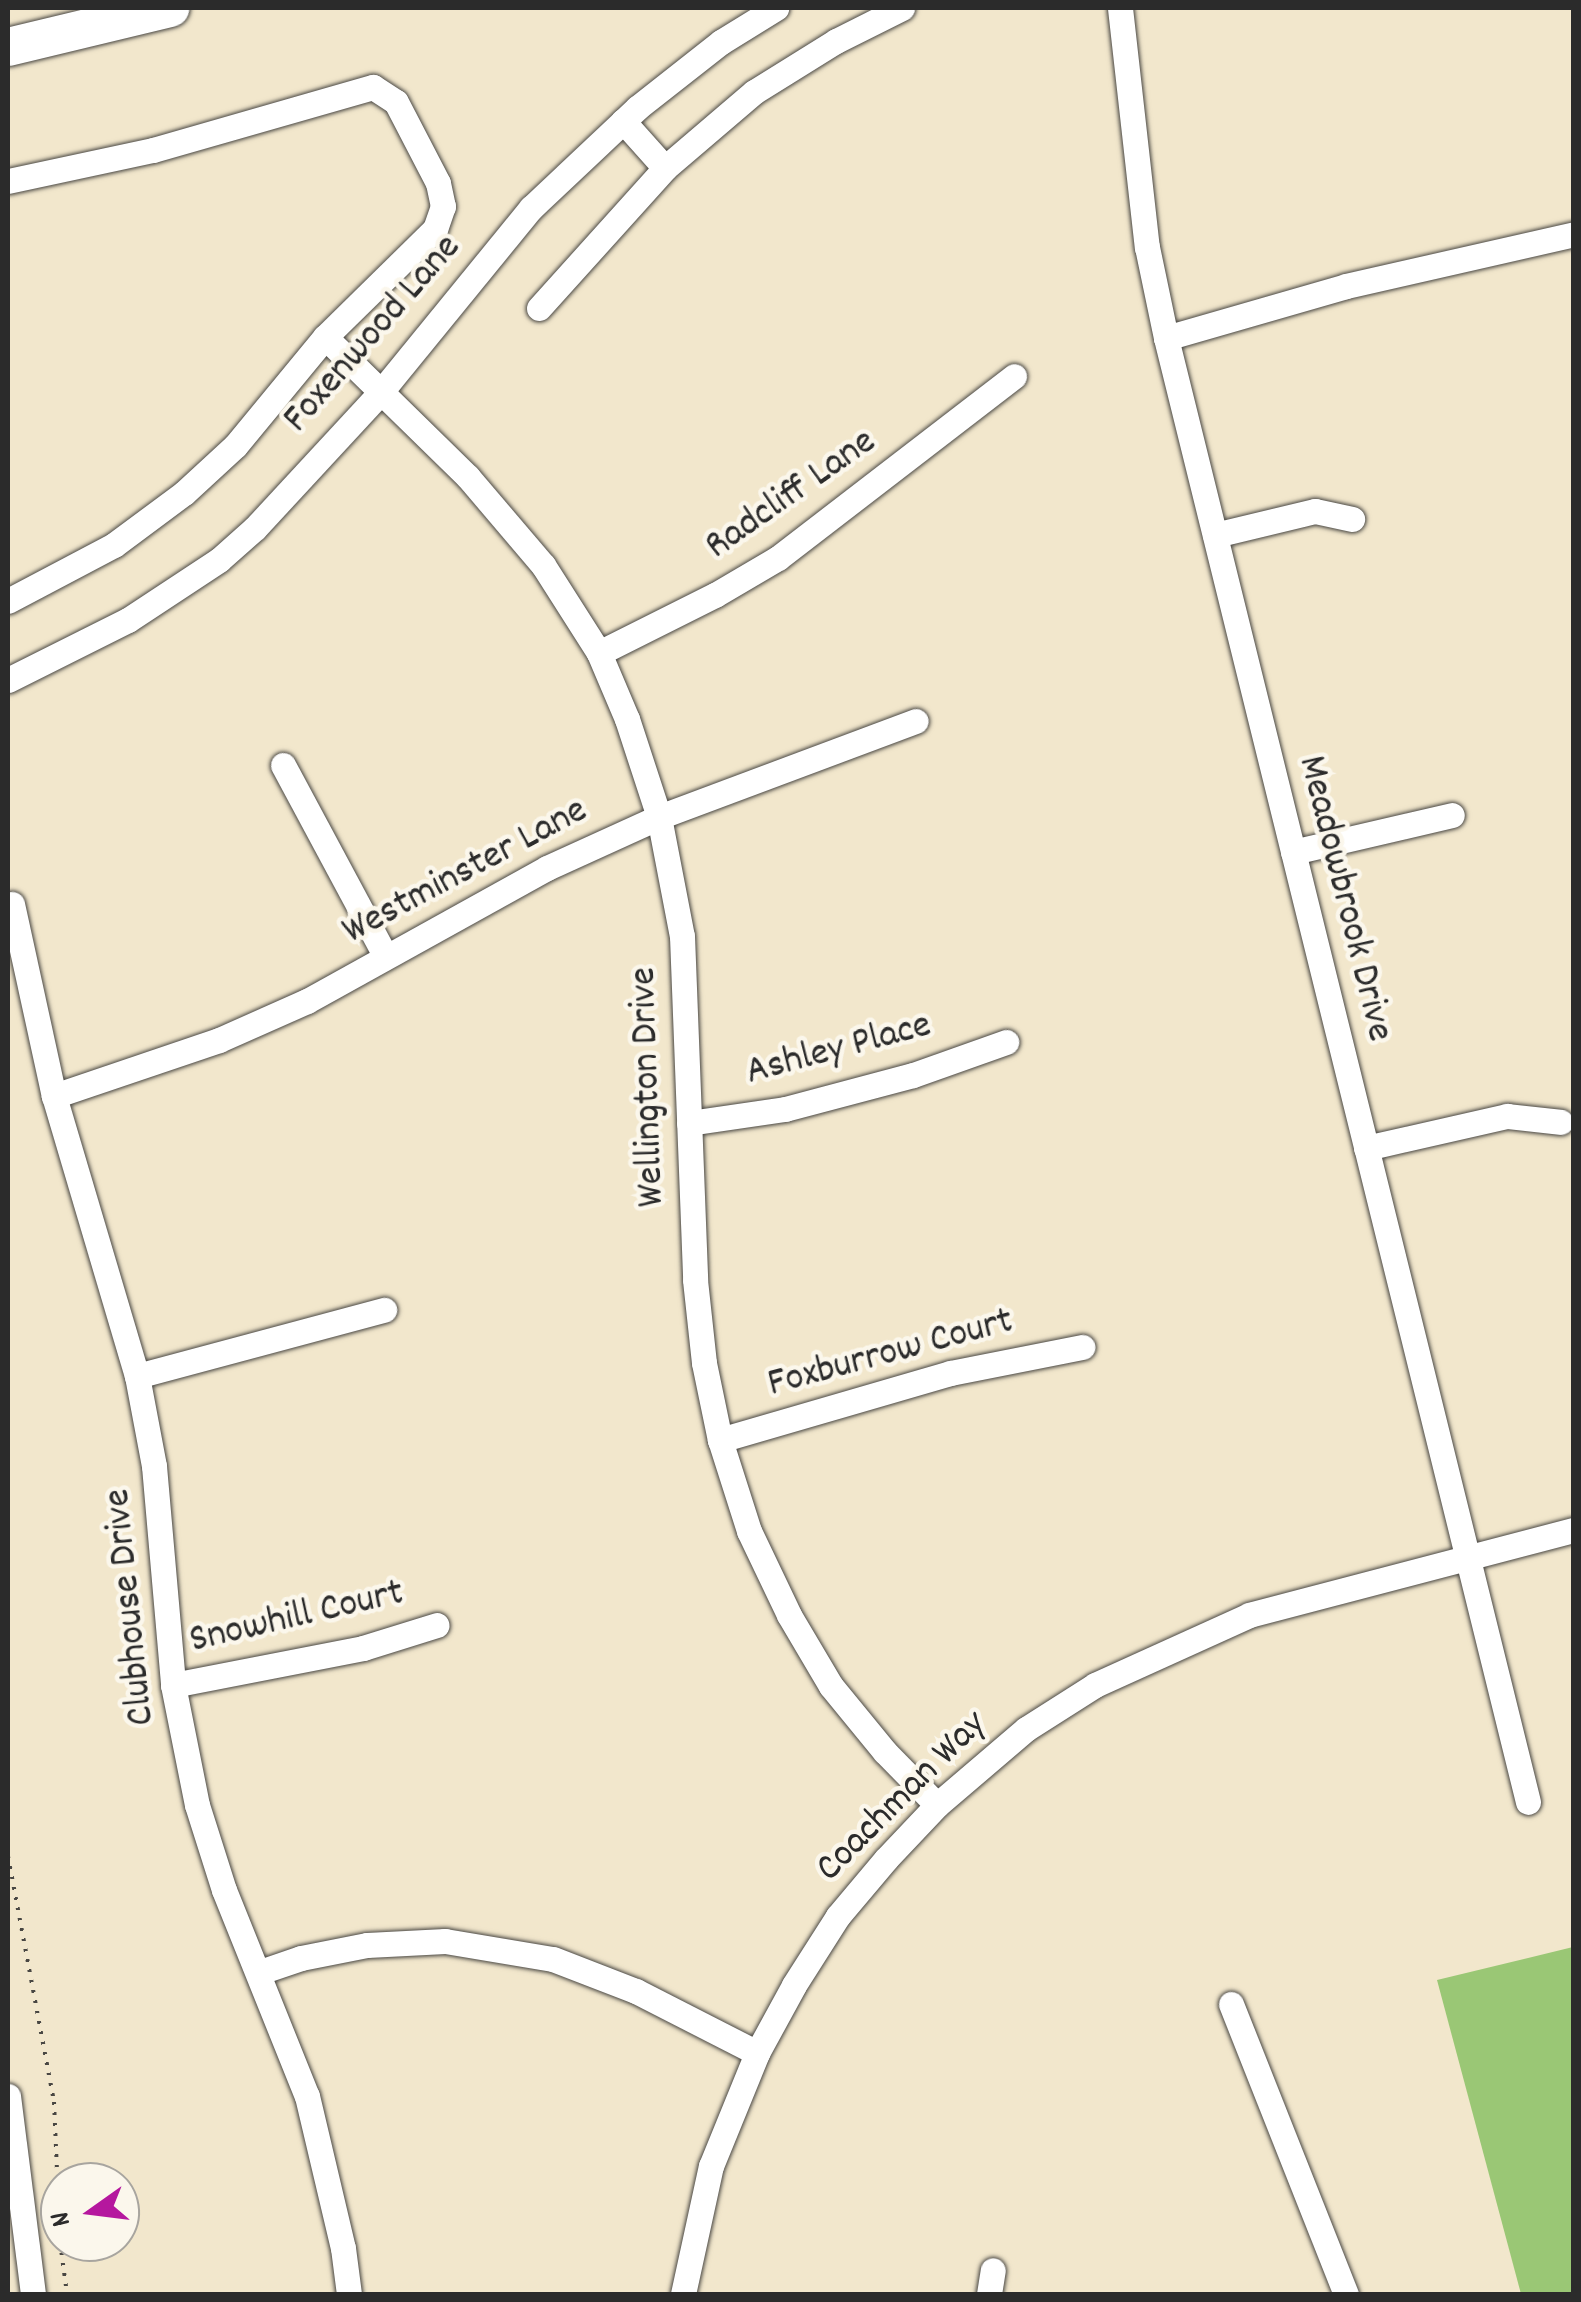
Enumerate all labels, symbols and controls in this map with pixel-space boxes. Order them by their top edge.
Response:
street label: Foxenwood Lane [275,226,473,444]
street label: Radcliff Lane [697,420,887,572]
street label: Meadowbrook Drive [1284,751,1402,1047]
street label: Westminster Lane [336,788,596,958]
street label: Wellington Drive [622,966,678,1208]
street label: Ashley Place [741,1003,937,1099]
street label: Foxburrow Court [763,1299,1019,1411]
street label: Clubhouse Drive [96,1486,168,1728]
street label: Snowhill Court [185,1571,409,1667]
street label: Coachman Way [807,1702,999,1894]
north arrow [40,2162,140,2262]
text: N [42,2207,84,2230]

